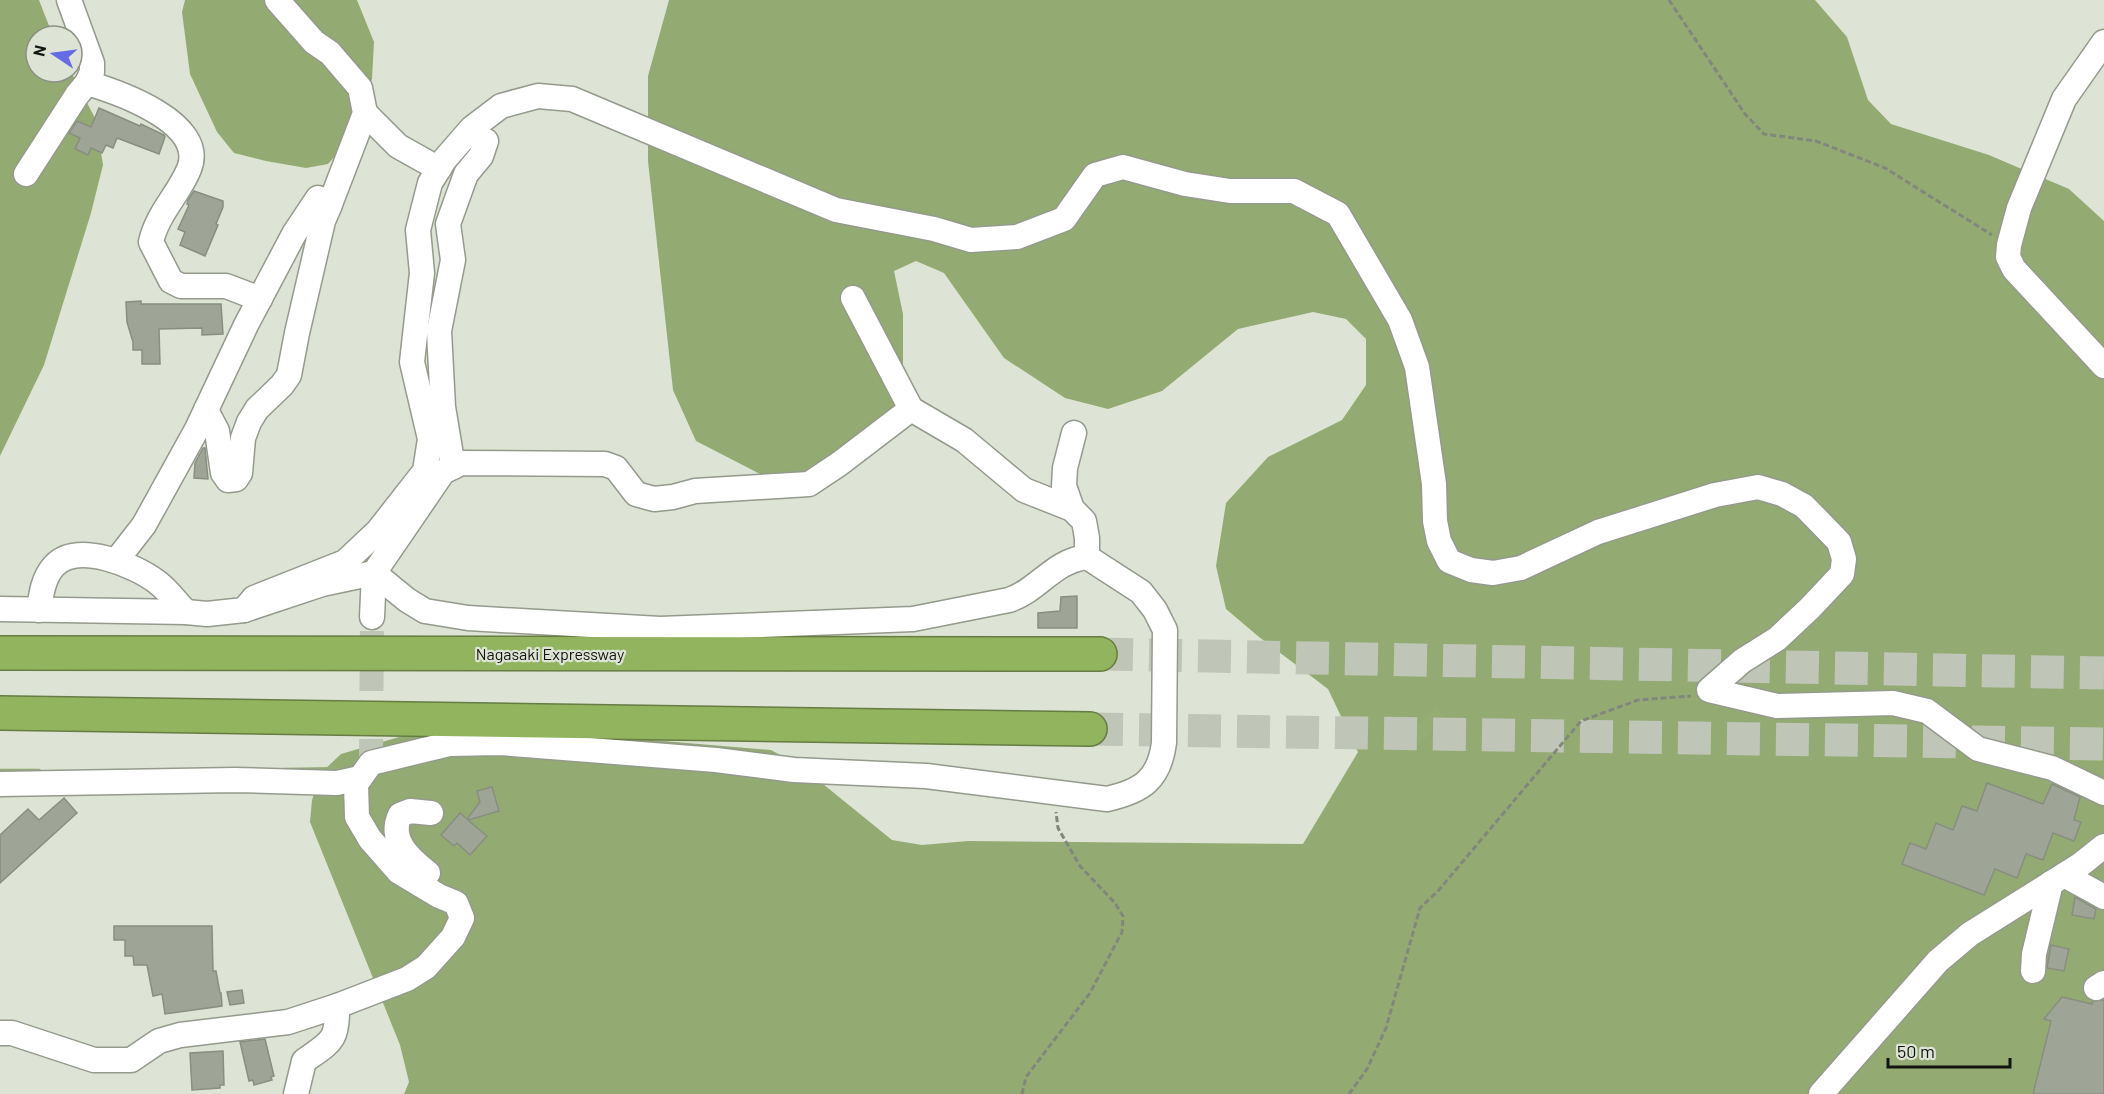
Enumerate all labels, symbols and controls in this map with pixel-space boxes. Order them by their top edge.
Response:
north arrow [24,24,84,84]
text: N [28,43,49,58]
street label: Nagasaki Expressway [476,644,625,663]
scale bar [1888,1031,2010,1069]
text: 50 m [1897,1040,1935,1062]

